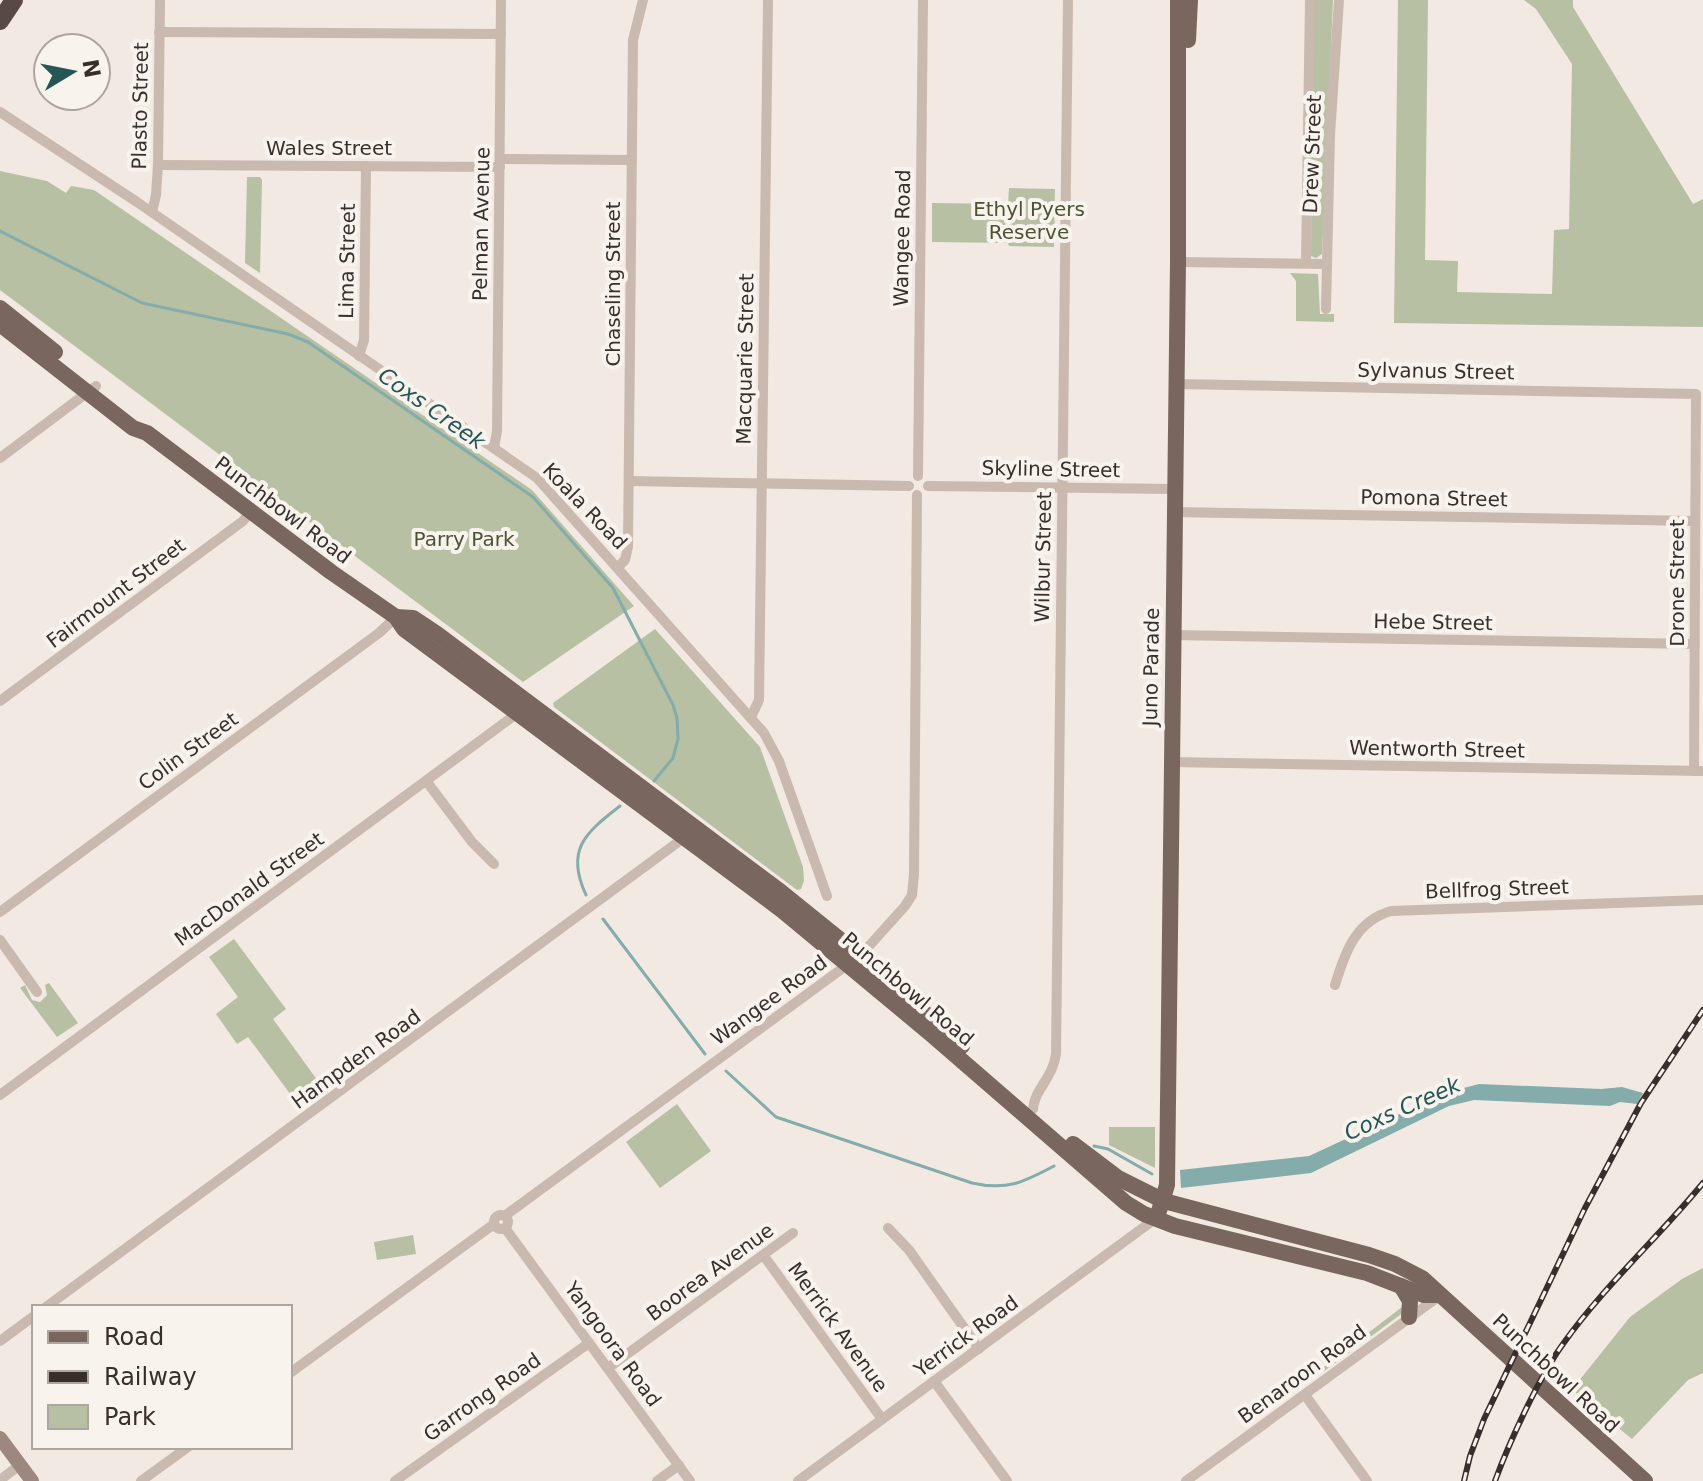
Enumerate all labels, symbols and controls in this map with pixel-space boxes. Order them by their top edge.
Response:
north arrow [32,32,112,112]
street label: Plasto Street [127,42,153,170]
text: N [77,57,105,80]
street label: Drew Street [1298,94,1326,214]
street label: Wales Street [266,136,392,160]
street label: Pelman Avenue [468,147,494,301]
street label: Wangee Road [889,169,915,307]
park label: Ethyl Pyers Reserve [973,197,1085,244]
street label: Chaseling Street [601,201,625,367]
street label: Lima Street [334,203,360,319]
street label: Macquarie Street [732,273,758,445]
street label: Sylvanus Street [1357,358,1515,384]
water label: Coxs Creek [374,362,491,455]
street label: Punchbowl Road [210,451,356,569]
street label: Skyline Street [981,456,1121,482]
street label: Koala Road [538,458,632,554]
street label: Pomona Street [1360,485,1508,511]
street label: Wilbur Street [1030,491,1056,623]
street label: Drone Street [1665,519,1689,647]
park label: Parry Park [414,527,515,551]
street label: Fairmount Street [42,533,190,653]
street label: Juno Parade [1138,607,1164,729]
street label: Hebe Street [1373,609,1493,635]
street label: Colin Street [134,707,243,795]
street label: Wentworth Street [1349,735,1525,763]
street label: MacDonald Street [170,827,328,951]
street label: Bellfrog Street [1425,874,1570,904]
street label: Punchbowl Road [837,927,979,1051]
street label: Wangee Road [706,950,832,1050]
street label: Hampden Road [287,1004,425,1114]
water label: Coxs Creek [1340,1071,1465,1145]
street label: Boorea Avenue [642,1218,778,1326]
street label: Merrick Avenue [783,1257,893,1397]
street label: Yangoora Road [559,1276,666,1411]
street label: Yerrick Road [909,1290,1023,1382]
legend [32,1305,292,1449]
street label: Punchbowl Road [1488,1308,1624,1438]
street label: Benaroon Road [1233,1319,1371,1429]
text: Road [104,1323,164,1351]
street label: Garrong Road [419,1348,545,1446]
text: Railway [104,1363,197,1391]
text: Park [104,1403,156,1431]

